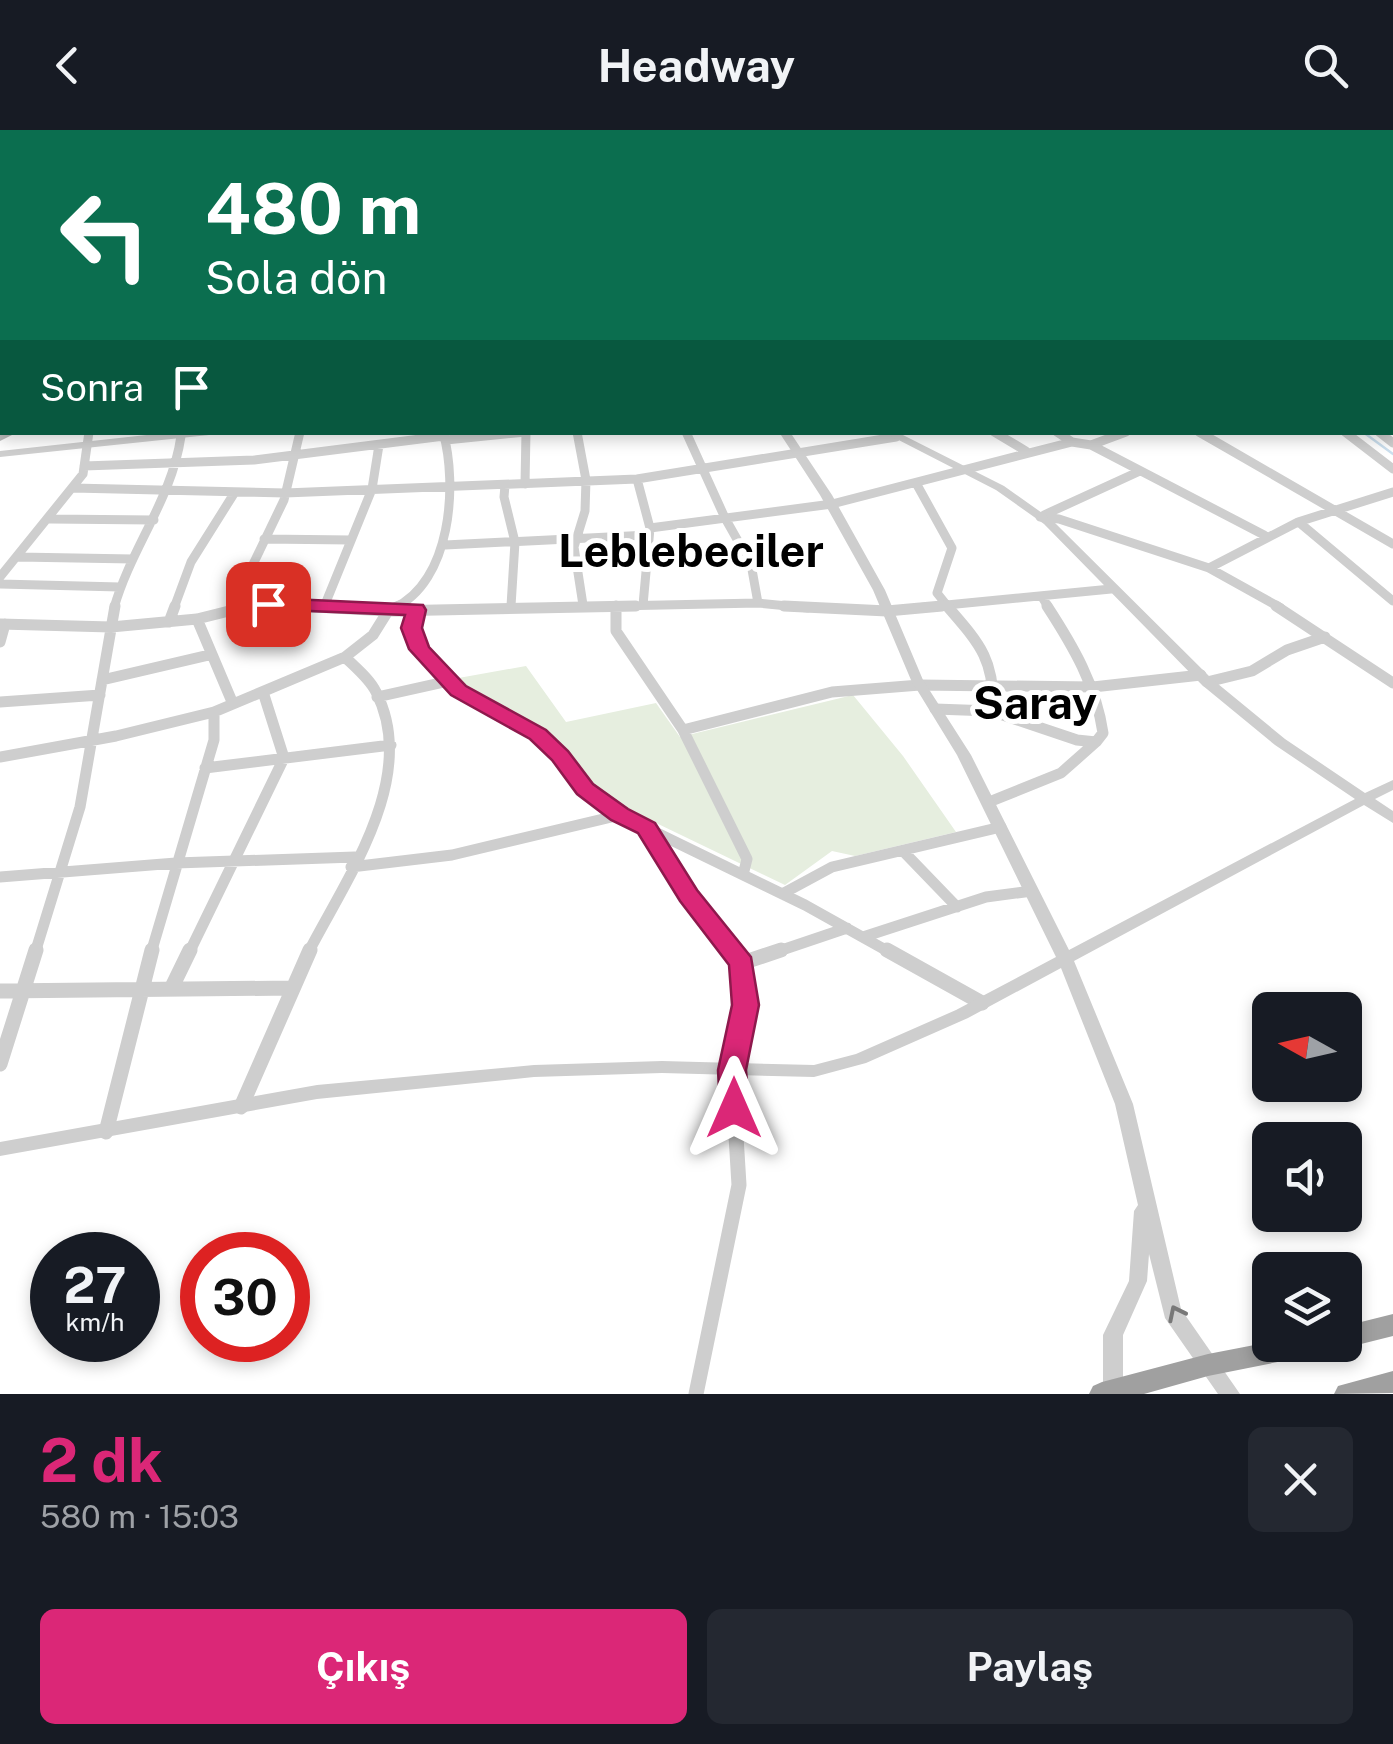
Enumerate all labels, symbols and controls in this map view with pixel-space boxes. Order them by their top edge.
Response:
icon: back [40,38,95,93]
icon: search [1298,38,1353,93]
text: Headway [598,39,795,92]
text: 480 m [205,167,421,250]
icon: left [40,170,170,300]
text: Sola dön [205,251,388,304]
icon: arrive [164,360,219,415]
text: Sonra [40,365,144,410]
district label: Leblebeciler [558,524,824,577]
pin [226,562,311,647]
icon: arrive [241,577,296,632]
district label: Saray [973,676,1097,729]
north arrow [1252,992,1362,1102]
map controls [1252,992,1362,1362]
position arrow [682,1056,786,1160]
button: sound [1252,1122,1362,1232]
speed limit sign: 30 [180,1232,310,1362]
button: layers [1252,1252,1362,1362]
text: 27 [63,1255,127,1314]
one-way arrow [1169,1306,1188,1324]
text: km/h [66,1307,124,1337]
text: 2 dk [40,1425,163,1496]
button: close [1248,1427,1353,1532]
text: 580 m · 15:03 [40,1498,239,1535]
button: Çıkış [40,1609,687,1724]
button: Paylaş [707,1609,1353,1724]

